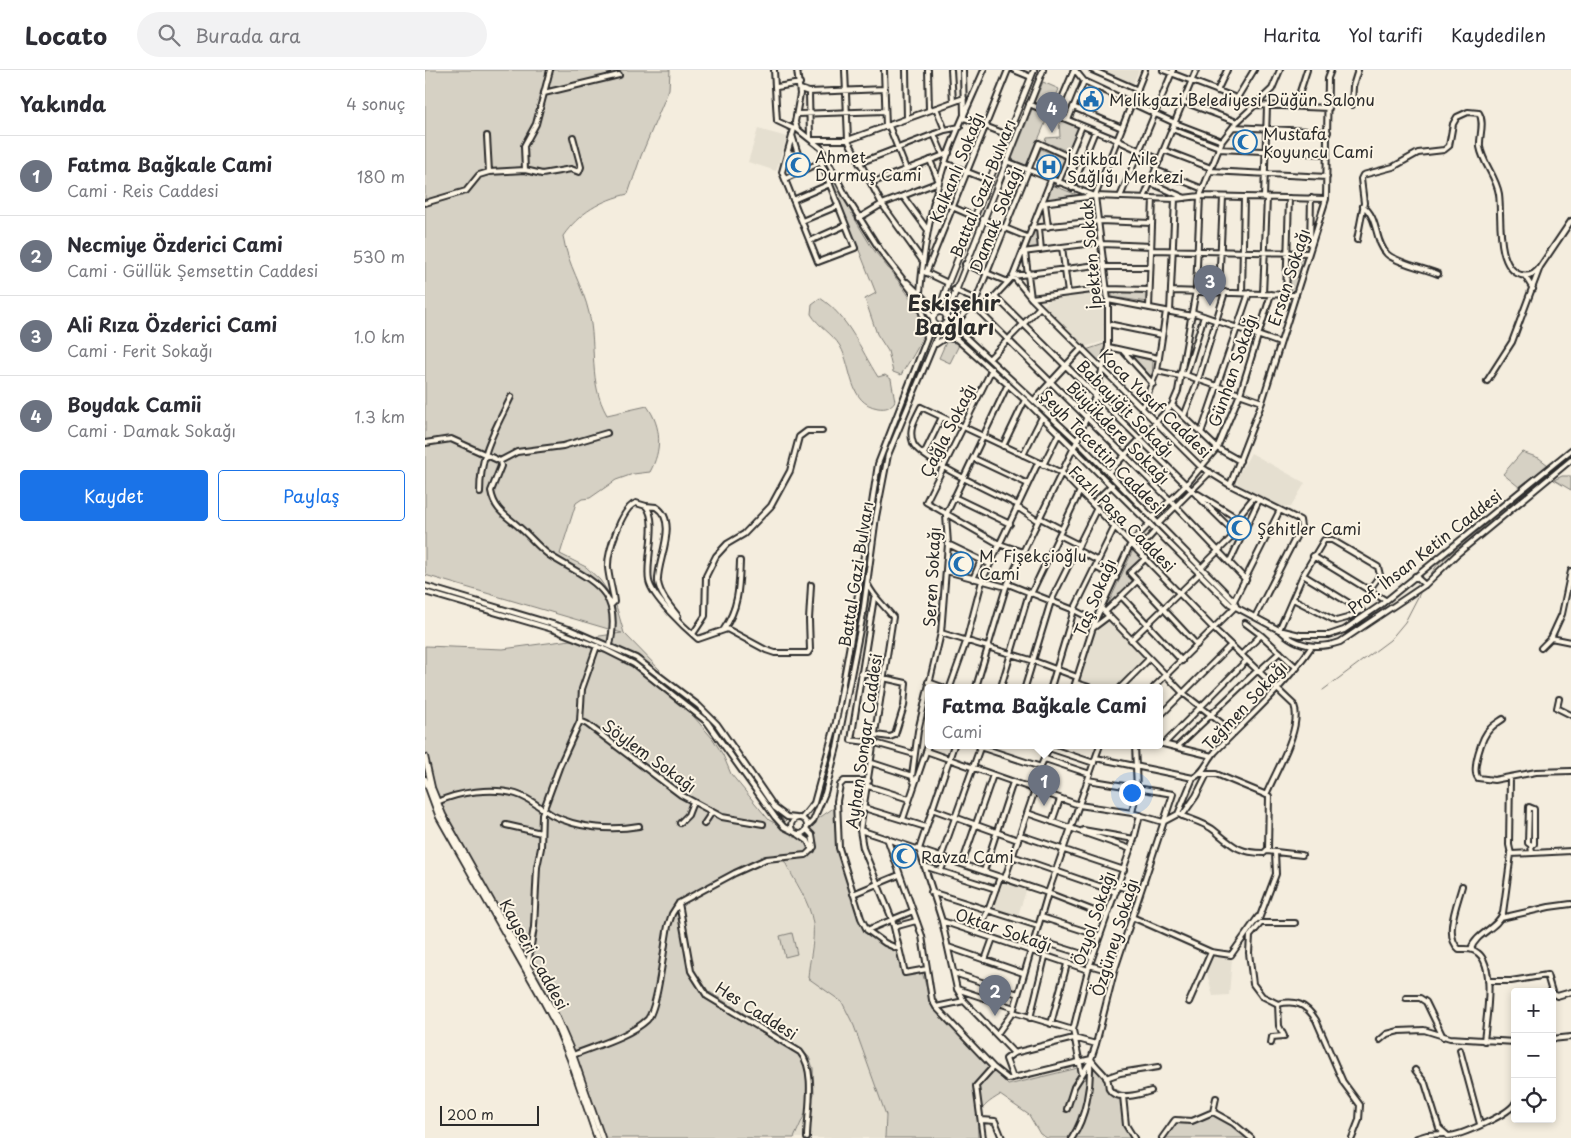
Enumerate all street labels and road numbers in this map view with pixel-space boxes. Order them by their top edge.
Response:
street label: Kalkanlı Sokağı [923,108,989,226]
street label: Battal Gazi Bulvarı [943,115,1021,261]
street label: Damak Sokağı [963,162,1027,276]
street label: İpekten Sokak [1073,200,1107,310]
street label: Ersan Sokağı [1261,225,1315,329]
street label: Günhan Sokağı [1201,310,1263,430]
street label: Koca Yusuf Caddesi [1094,343,1218,463]
street label: Babayiğit Sokağı [1072,354,1180,462]
street label: Büyükdere Sokağı [1062,375,1176,489]
street label: Çağla Sokağı [913,379,981,481]
street label: Şeyh Tacettin Caddesi [1036,384,1170,518]
street label: Fazlı Paşa Caddesi [1064,459,1182,577]
street label: Prof. İhsan Ketin Caddesi [1342,483,1506,619]
street label: Battal Gazi Bulvarı [832,499,878,649]
street label: Seren Sokağı [916,526,946,628]
street label: Taş Sokağı [1067,554,1121,640]
street label: Ayhan Songar Caddesi [839,652,887,830]
street label: Teğmen Sokağı [1196,655,1292,755]
street label: Söylem Sokağı [598,713,702,797]
street label: Özyol Sokağı [1066,867,1120,969]
street label: Özgüney Sokağı [1085,875,1143,999]
street label: Kayseri Caddesi [495,894,575,1014]
street label: Oktar Sokağı [952,901,1056,957]
street label: Hes Caddesi [711,975,803,1045]

